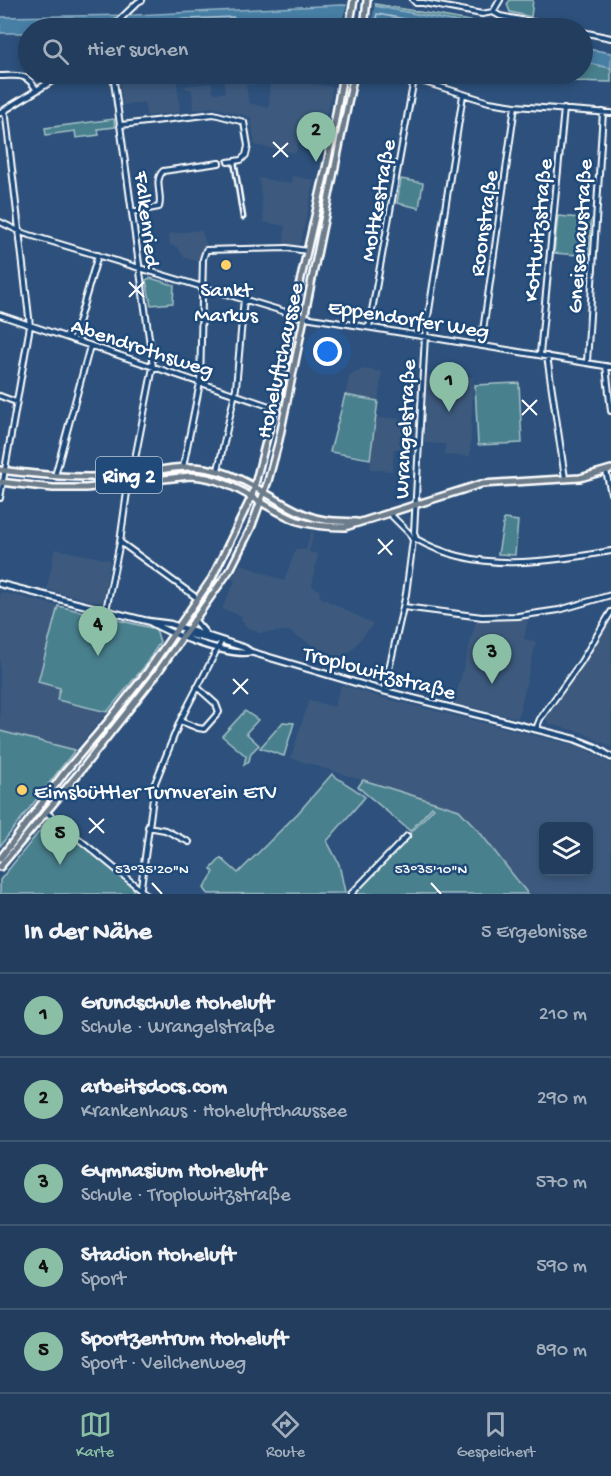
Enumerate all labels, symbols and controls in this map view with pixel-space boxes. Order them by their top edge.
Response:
search box [18,18,593,84]
icon: search [39,35,72,68]
text: Hier suchen [87,38,188,64]
pin: 2 [296,112,336,162]
street label: Moltkestraße [356,137,404,264]
street label: Kottwitzstraße [520,157,560,303]
street label: Gneisenaustraße [564,158,600,314]
street label: Roonstraße [466,168,506,278]
street label: Falkenried [126,169,164,271]
marker: Sankt Markus [219,258,233,272]
place label: Sankt Markus [194,279,259,330]
street label: Hoheluftchaussee [253,280,311,441]
street label: Eppendorfer Weg [326,295,491,347]
street label: Abendrothsweg [67,315,216,385]
your location [313,337,342,366]
street label: Wrangelstraße [390,358,424,500]
pin: 1 [430,362,468,412]
road number: Ring 2 [96,457,162,493]
pin: 4 [78,606,118,656]
pin: 3 [472,634,512,684]
street label: Troplowitzstraße [298,641,459,708]
place label: Eimsbüttler Turnverein ETV [34,781,277,807]
marker: Eimsbüttler Turnverein ETV [15,783,29,797]
pin: 5 [40,816,80,865]
map controls [539,822,593,876]
button: layers [539,822,593,876]
text: 53°35'20"N [115,861,189,879]
text: 53°35'10"N [395,861,467,879]
text: In der Nähe [24,918,152,949]
text: 5 Ergebnisse [481,922,587,945]
text: Grundschule Hoheluft [81,991,274,1017]
text: 1 [39,1004,48,1027]
text: 210 m [539,1004,587,1027]
text: Schule · Wrangelstraße [81,1017,275,1040]
text: arbeitsdocs.com [81,1075,227,1101]
text: 2 [39,1088,48,1111]
text: 290 m [537,1088,587,1111]
text: Krankenhaus · Hoheluftchaussee [81,1101,347,1124]
text: Gymnasium Hoheluft [81,1159,266,1185]
text: 3 [38,1172,49,1195]
text: 570 m [536,1172,587,1195]
text: Schule · Troplowitzstraße [81,1185,290,1208]
text: Stadion Hoheluft [81,1243,235,1269]
text: 4 [39,1256,48,1279]
text: 590 m [536,1256,587,1279]
text: Sport [81,1269,126,1292]
text: Sportzentrum Hoheluft [81,1327,288,1353]
text: 5 [38,1340,49,1363]
text: 890 m [536,1340,587,1363]
text: Sport · Veilchenweg [81,1353,246,1376]
tab: Karte [76,1408,114,1463]
tab: Route [266,1408,305,1463]
tab: Gespeichert [457,1408,535,1463]

